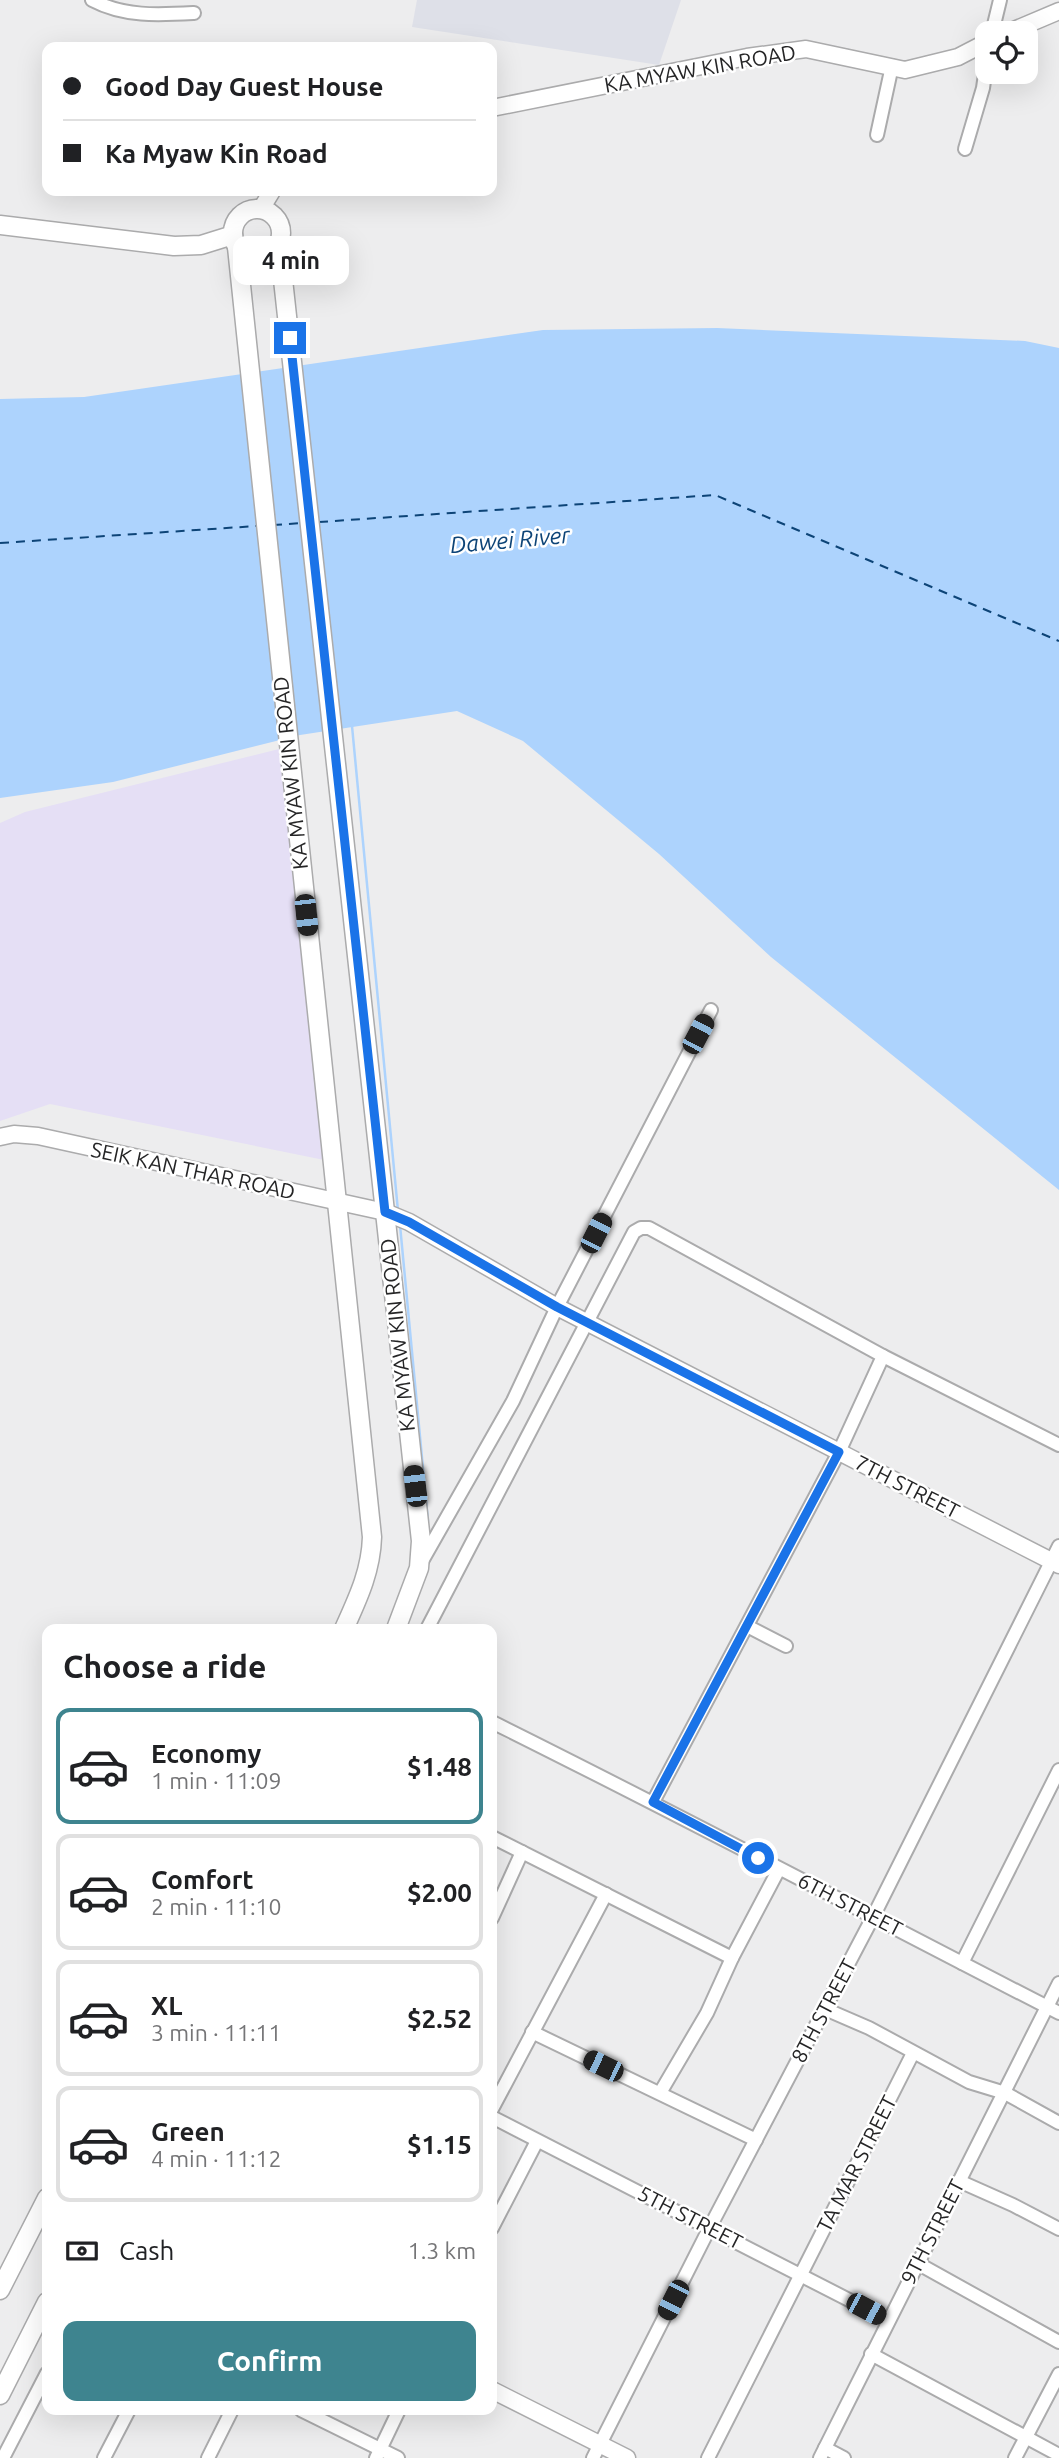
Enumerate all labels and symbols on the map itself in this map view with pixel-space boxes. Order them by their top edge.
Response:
street label: KA MYAW KIN ROAD [602,39,797,97]
callout: 4 min [232,236,348,286]
route end [274,322,306,354]
water label: Dawei River [449,522,572,557]
street label: KA MYAW KIN ROAD [268,675,312,871]
car [294,893,319,937]
car [679,1011,718,1057]
street label: SEIK KAN THAR ROAD [89,1137,298,1203]
car [578,1210,615,1256]
street label: KA MYAW KIN ROAD [375,1237,419,1433]
street label: 7TH STREET [851,1450,964,1523]
car [403,1464,428,1508]
route start [742,1842,774,1874]
street label: 6TH STREET [794,1868,907,1941]
street label: 8TH STREET [786,1954,861,2066]
car [580,2047,627,2085]
street label: TA MAR STREET [811,2091,901,2236]
street label: 9TH STREET [896,2175,969,2288]
street label: 5TH STREET [634,2181,747,2254]
car [655,2277,692,2323]
car [843,2290,890,2328]

